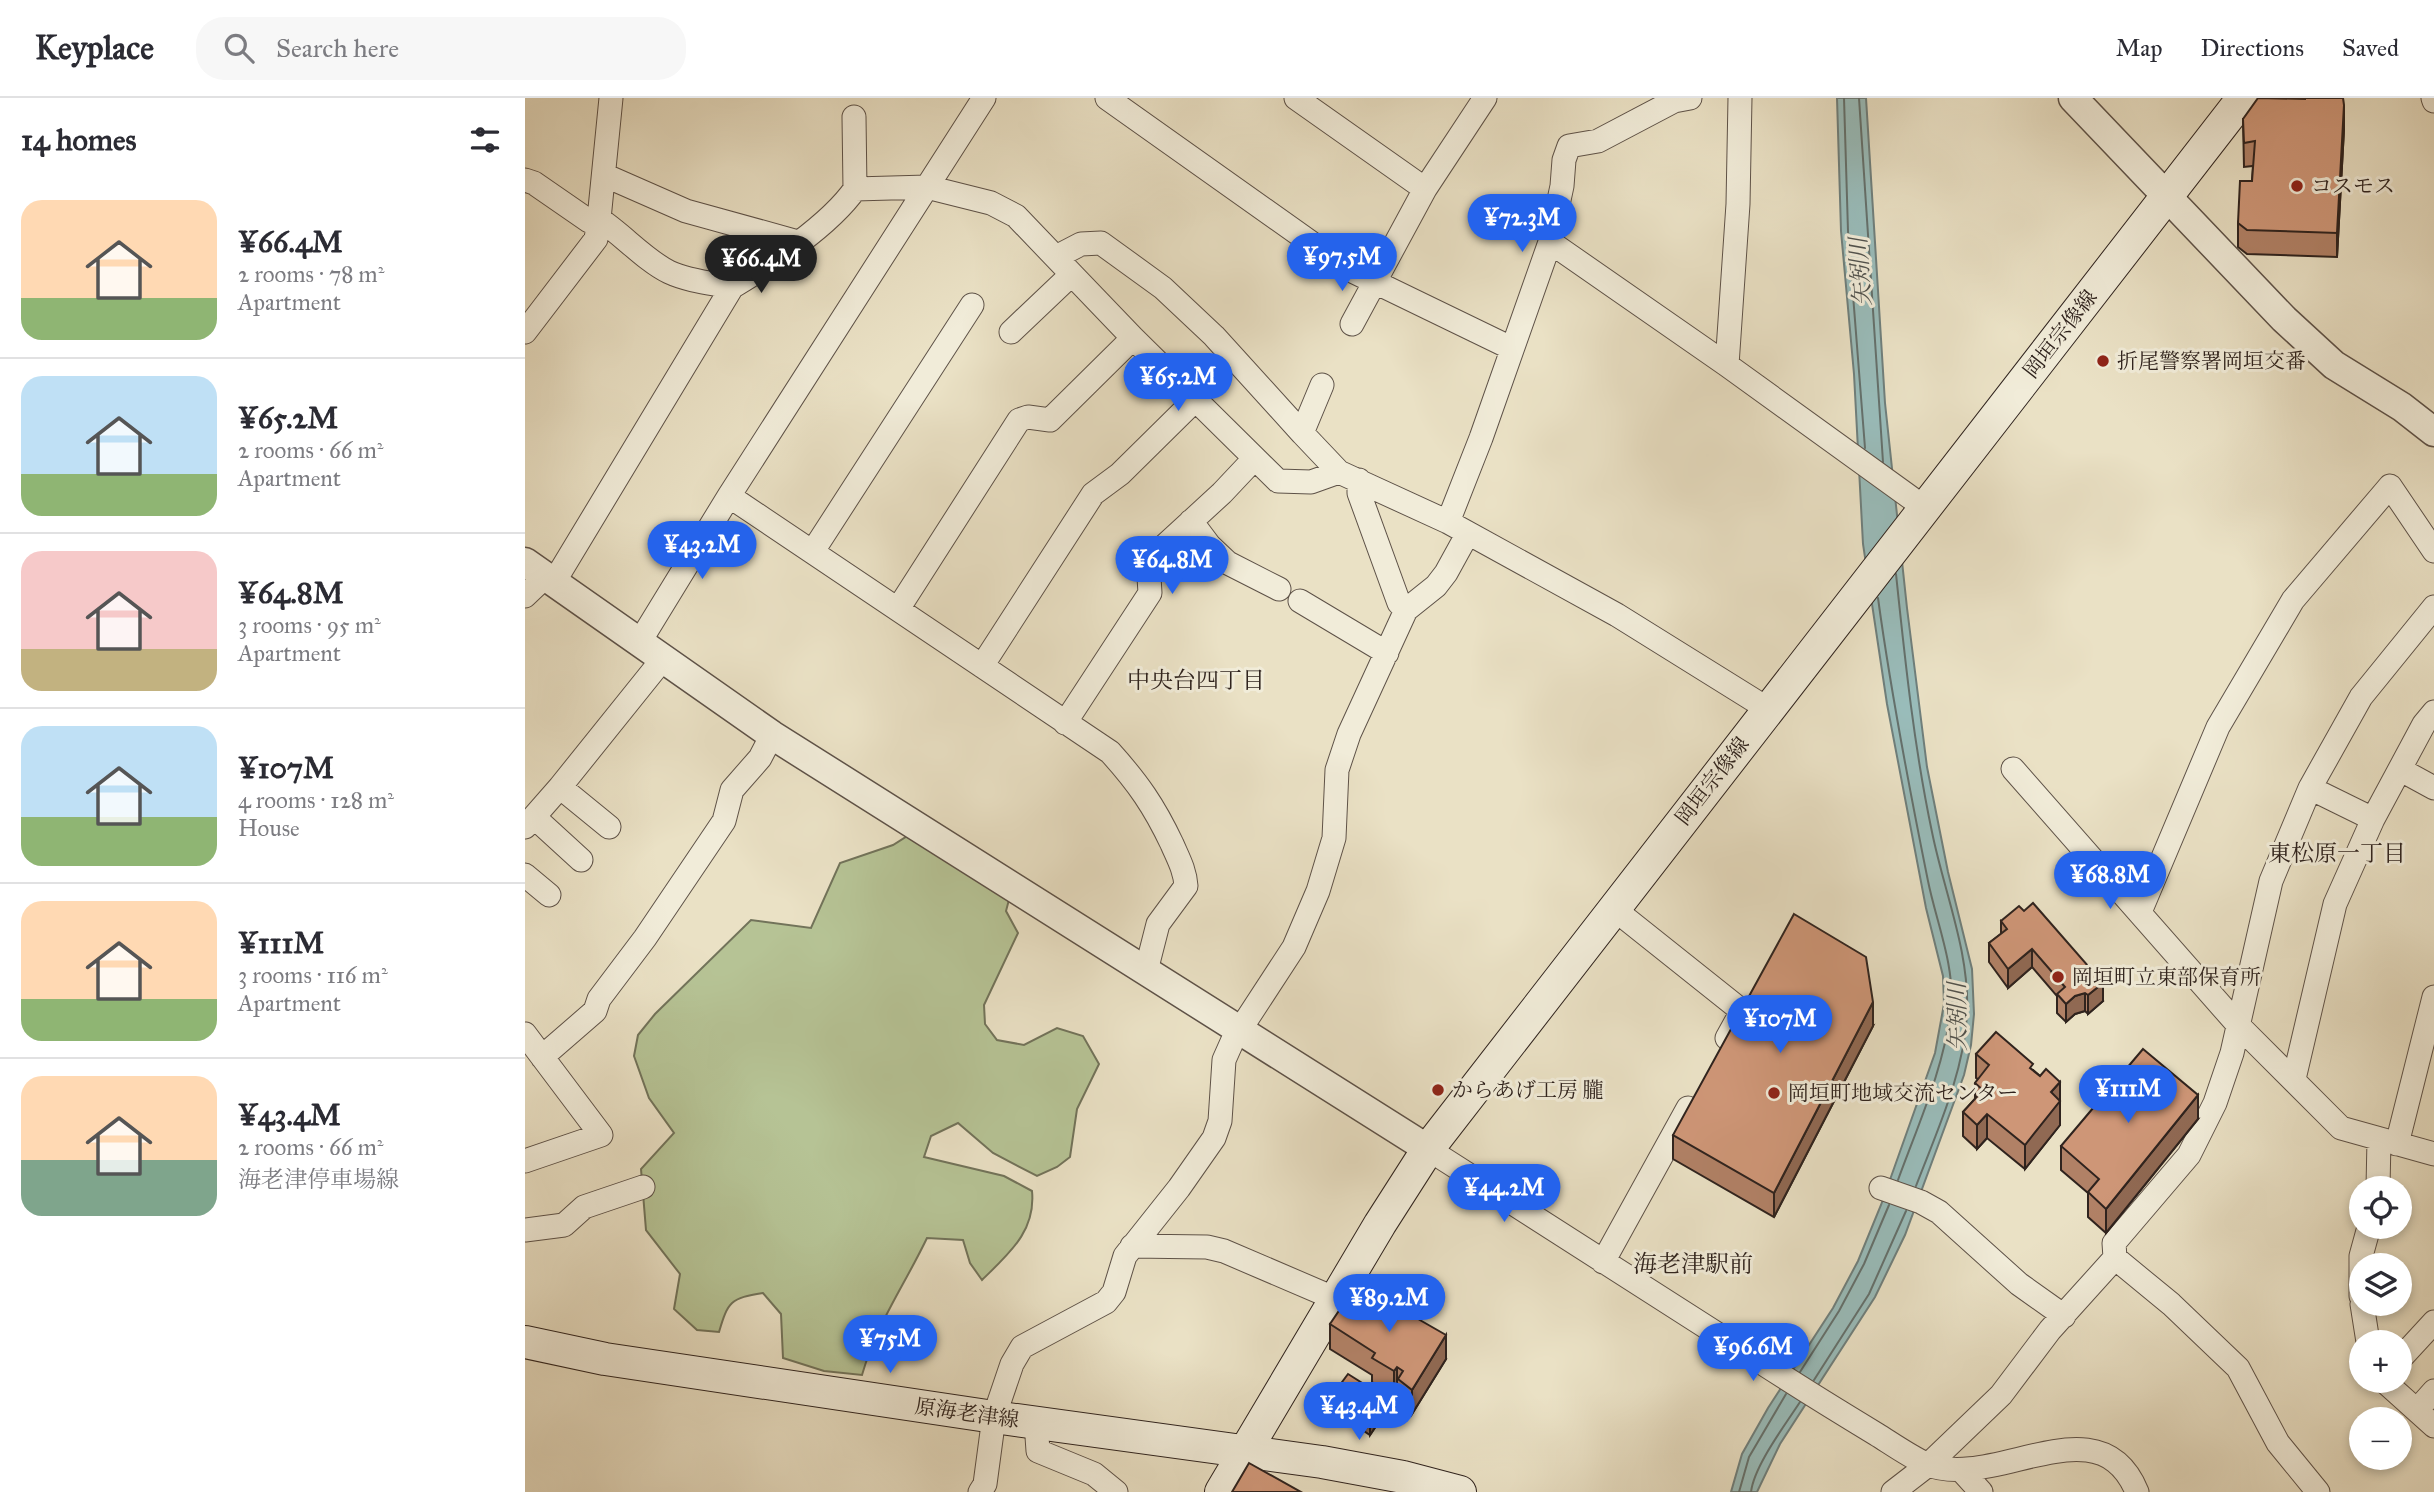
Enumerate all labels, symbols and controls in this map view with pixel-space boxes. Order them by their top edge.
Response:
search box [196,17,686,80]
text: Keyplace [35,28,154,68]
icon: search [220,29,258,67]
text: Search here [276,32,399,64]
text: Map [2116,33,2163,63]
text: Directions [2201,33,2304,63]
text: Saved [2342,33,2399,63]
icon: filters [466,121,504,159]
text: 14 homes [21,122,136,158]
place label: コスモス [2311,173,2395,199]
marker: コスモス [2289,178,2305,194]
pin: ¥72.3M [1465,194,1579,254]
text: ¥72.3M [1484,203,1560,231]
text: ¥66.4M [238,224,343,260]
icon: home [77,228,161,312]
pin: ¥97.5M [1285,234,1399,293]
water label: 矢矧川 [1843,234,1876,307]
pin: ¥66.4M [704,236,818,295]
text: ¥97.5M [1303,242,1381,270]
text: ¥66.4M [721,244,801,272]
text: 2 rooms · 78 m² [238,260,384,288]
street label: 岡垣宗像線 [2017,285,2103,383]
text: Apartment [238,288,341,316]
place label: 折尾警察署岡垣交番 [2117,348,2306,374]
marker: 折尾警察署岡垣交番 [2095,353,2111,369]
pin: ¥65.2M [1121,354,1235,413]
text: ¥65.2M [1140,362,1216,390]
text: ¥65.2M [238,400,338,436]
icon: home [77,404,161,488]
text: 2 rooms · 66 m² [238,436,383,464]
text: Apartment [238,464,341,492]
pin: ¥43.2M [645,522,759,581]
text: ¥43.2M [664,530,740,558]
pin: ¥64.8M [1115,536,1229,596]
text: ¥64.8M [1132,545,1212,573]
text: ¥64.8M [238,575,344,611]
icon: home [77,579,161,663]
text: 3 rooms · 95 m² [238,611,381,639]
text: Apartment [238,639,341,667]
district label: 中央台四丁目 [1127,666,1265,694]
street label: 岡垣宗像線 [1669,732,1755,830]
text: ¥107M [238,750,334,786]
icon: home [77,754,161,838]
text: 4 rooms · 128 m² [238,786,394,814]
text: House [238,814,300,842]
district label: 東松原一丁目 [2268,839,2406,867]
pin: ¥68.8M [2053,852,2167,911]
text: ¥68.8M [2070,860,2150,888]
text: ¥111M [238,925,324,961]
icon: home [77,929,161,1013]
text: 3 rooms · 116 m² [238,961,388,989]
place label: 岡垣町立東部保育所 [2072,964,2261,990]
marker: 岡垣町立東部保育所 [2050,969,2066,985]
water label: 矢矧川 [1942,979,1972,1052]
text: Apartment [238,989,341,1017]
pin: ¥107M [1731,996,1829,1055]
text: ¥107M [1743,1004,1817,1032]
pin: ¥111M [2079,1066,2177,1125]
text: ¥111M [2095,1074,2161,1102]
place label: からあげ工房 朧 [1452,1077,1604,1103]
place label: 岡垣町地域交流センター [1788,1080,2018,1106]
marker: からあげ工房 朧 [1430,1082,1446,1098]
marker: 岡垣町地域交流センター [1766,1085,1782,1101]
text: ¥43.4M [238,1097,341,1133]
icon: home [77,1104,161,1188]
text: 2 rooms · 66 m² [238,1133,383,1161]
pin: ¥44.2M [1447,1164,1561,1224]
text: 海老津停車場線 [238,1165,399,1193]
text: ¥44.2M [1463,1173,1545,1201]
map controls [2349,1176,2412,1470]
button: locate [2349,1176,2412,1239]
district label: 海老津駅前 [1633,1249,1753,1279]
button: layers [2349,1253,2412,1316]
pin: ¥89.2M [1332,1274,1446,1334]
text: ¥89.2M [1349,1283,1429,1311]
pin: ¥75M [849,1316,931,1375]
text: ¥75M [859,1324,921,1352]
pin: ¥96.6M [1696,1324,1810,1383]
button: + [2349,1330,2412,1393]
text: ¥96.6M [1713,1332,1793,1360]
pin: ¥43.4M [1302,1382,1416,1442]
text: ¥43.4M [1320,1391,1398,1419]
street label: 原海老津線 [913,1393,1021,1433]
button: − [2349,1407,2412,1470]

